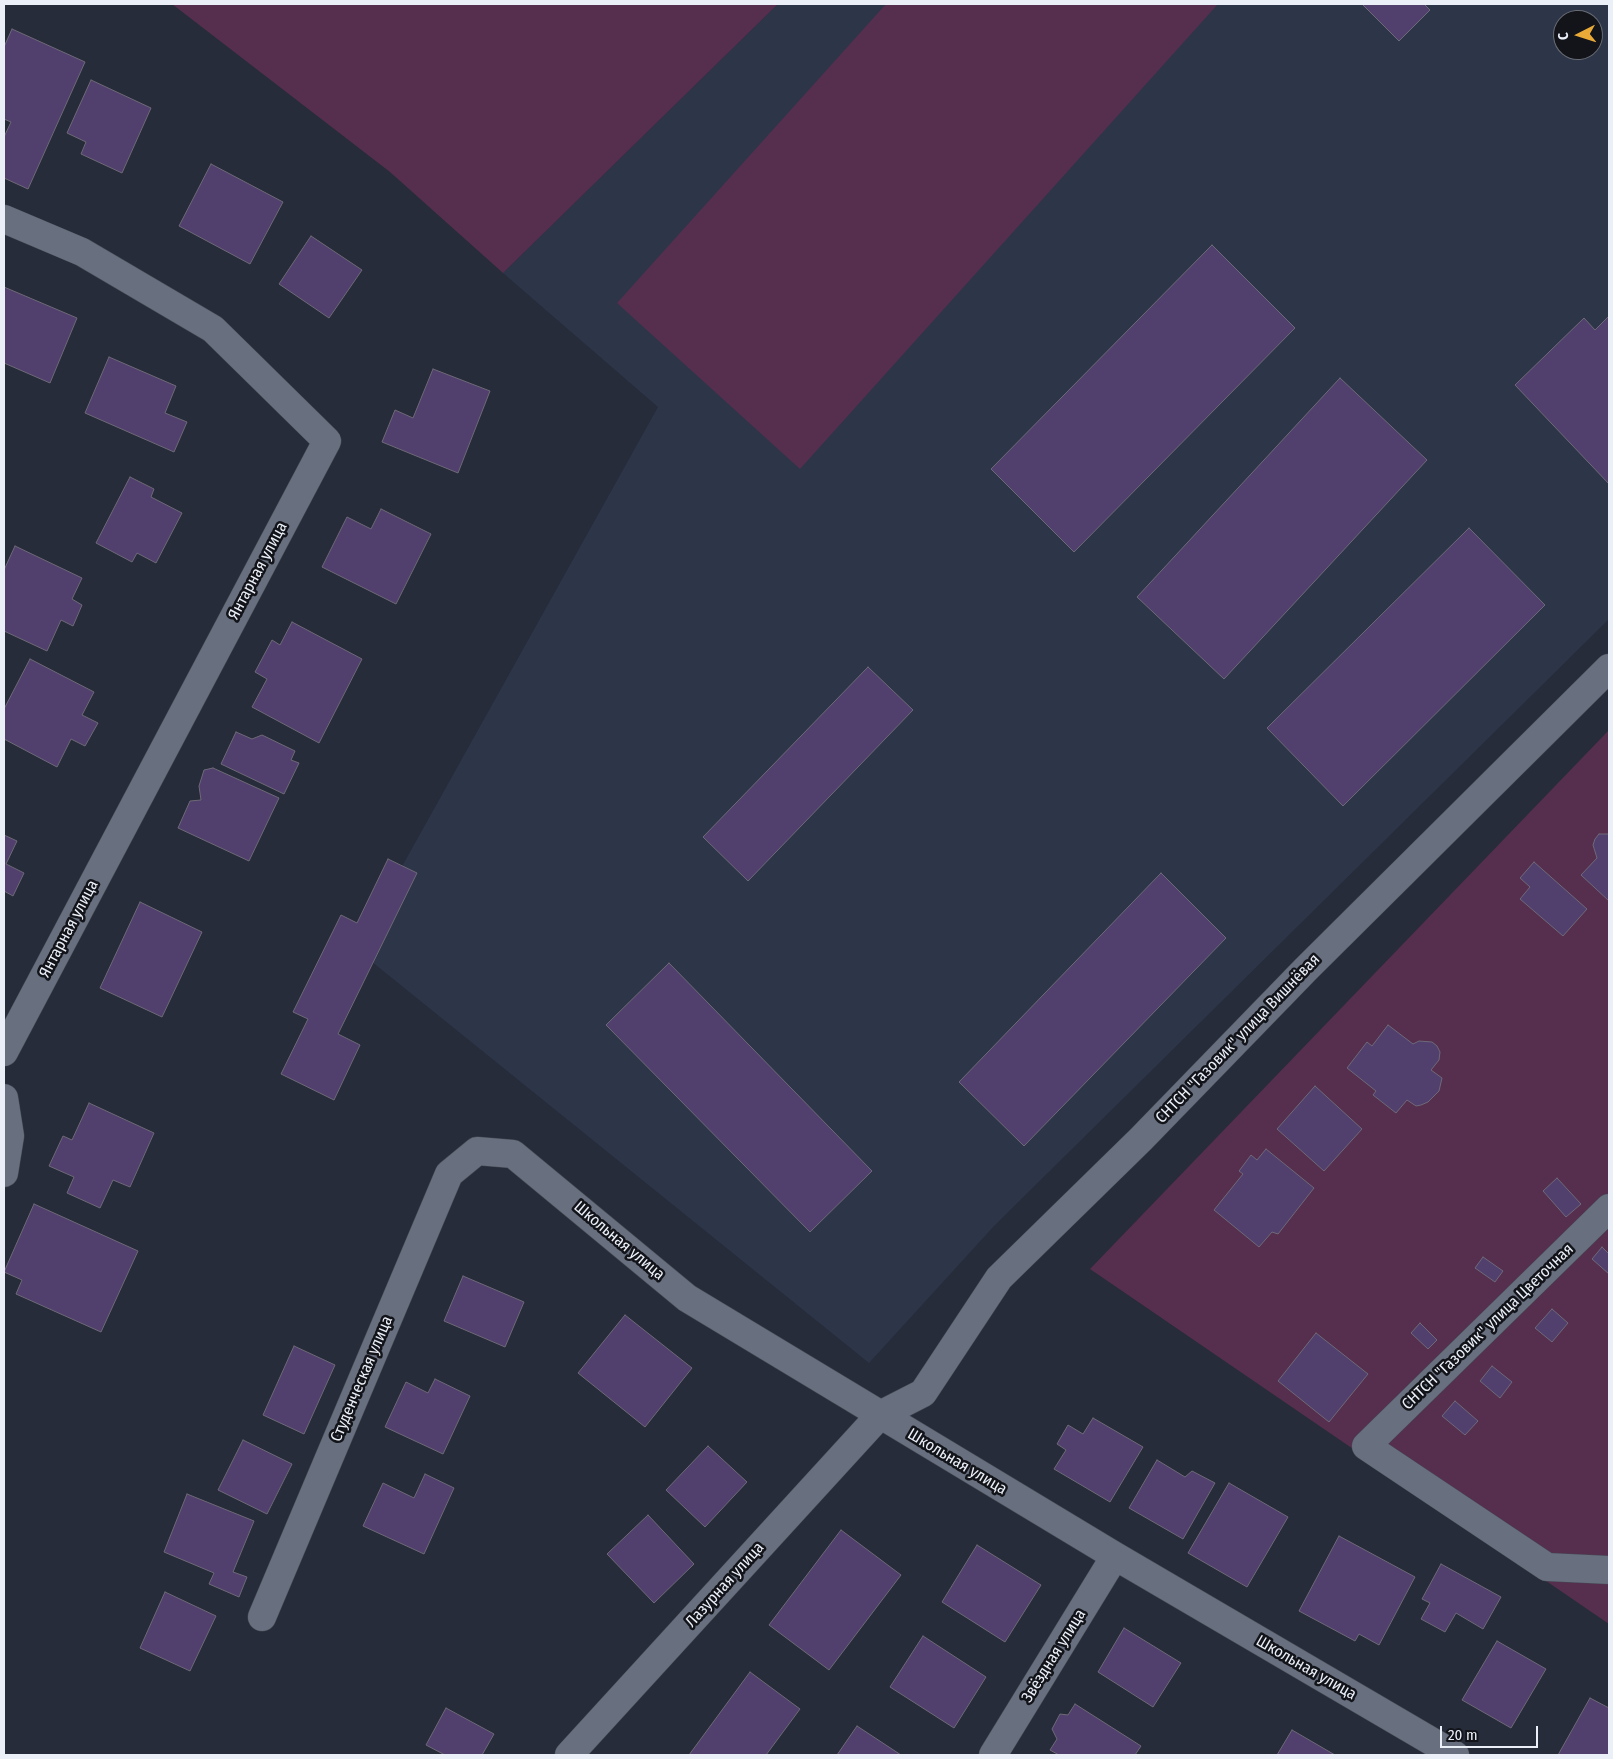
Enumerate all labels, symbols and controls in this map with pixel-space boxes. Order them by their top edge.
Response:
north arrow [1553,10,1603,60]
text: С [1555,32,1572,41]
street label: Янтарная улица [224,519,292,623]
street label: Янтарная улица [35,877,103,981]
street label: СНТСН "Газовик" улица Вишнёвая [1152,950,1324,1128]
street label: Школьная улица [570,1197,668,1285]
street label: СНТСН "Газовик" улица Цветочная [1398,1240,1578,1414]
street label: Студенческая улица [327,1313,397,1445]
street label: Школьная улица [904,1425,1010,1499]
street label: Лазурная улица [682,1538,768,1632]
street label: Звёздная улица [1018,1606,1090,1706]
street label: Школьная улица [1252,1632,1360,1704]
scale bar [1443,1716,1540,1748]
text: 20 m [1448,1726,1478,1744]

